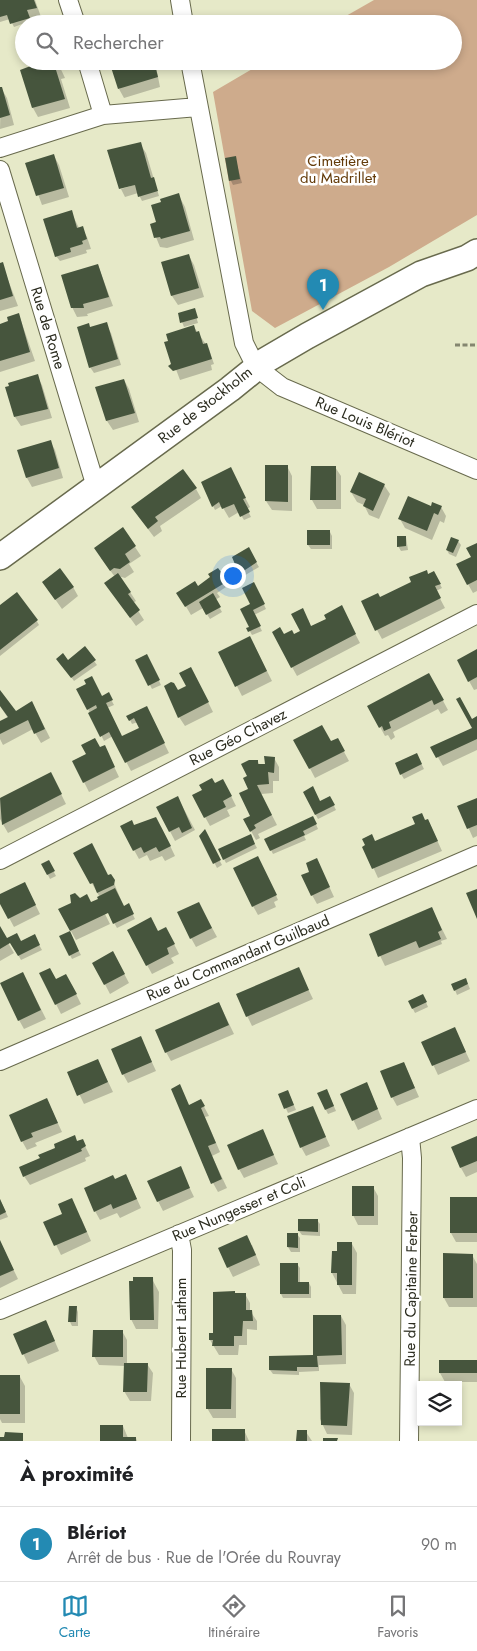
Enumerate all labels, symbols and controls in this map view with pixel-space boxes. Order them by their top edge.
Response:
search box [15,15,462,70]
icon: search [33,29,61,57]
text: Rechercher [73,29,164,56]
park label: Cimetière du Madrillet [300,150,376,189]
pin: 1 [307,269,339,310]
street label: Rue de Rome [25,284,71,372]
street label: Rue de Stockholm [153,361,257,449]
street label: Rue Louis Blériot [312,391,419,453]
your location [220,563,246,589]
street label: Rue Géo Chavez [186,703,291,771]
street label: Rue du Commandant Guilbaud [143,909,333,1007]
street label: Rue Nungesser et Coli [169,1171,309,1247]
street label: Rue du Capitaine Ferber [399,1210,423,1367]
street label: Rue Hubert Latham [170,1278,192,1398]
map controls [417,1381,462,1426]
button: layers [417,1381,462,1426]
text: À proximité [20,1459,134,1489]
text: Blériot [67,1519,126,1546]
text: 1 [32,1533,40,1556]
text: 90 m [421,1533,457,1556]
text: Arrêt de bus · Rue de l'Orée du Rouvray [67,1546,341,1569]
tab: Carte [59,1592,90,1642]
tab: Itinéraire [208,1592,260,1642]
tab: Favoris [377,1592,418,1642]

